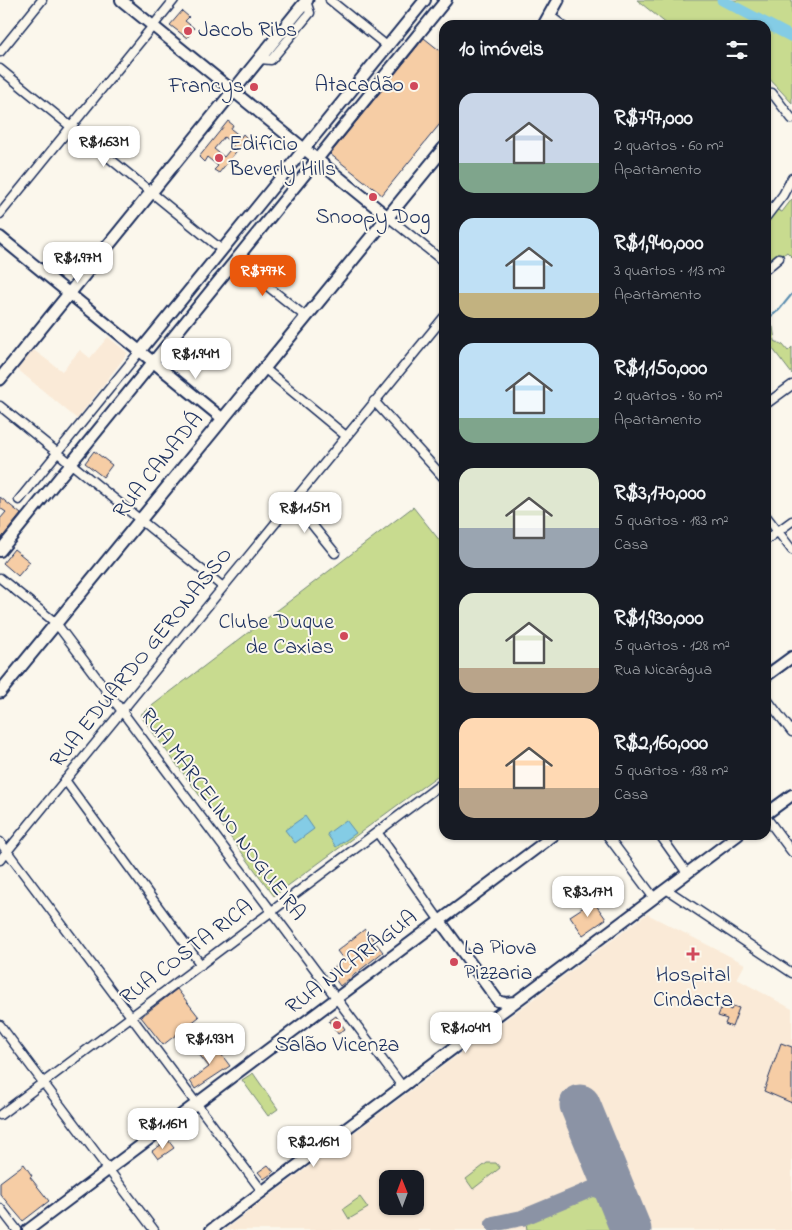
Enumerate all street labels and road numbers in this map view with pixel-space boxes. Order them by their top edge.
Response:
street label: RUA CANADÁ [106,406,212,526]
street label: RUA EDUARDO GERONASSO [43,541,241,775]
street label: RUA MARCELINO NOGUEIRA [131,702,313,928]
street label: RUA COSTA RICA [114,892,260,1014]
street label: RUA NICARÁGUA [279,903,425,1023]

